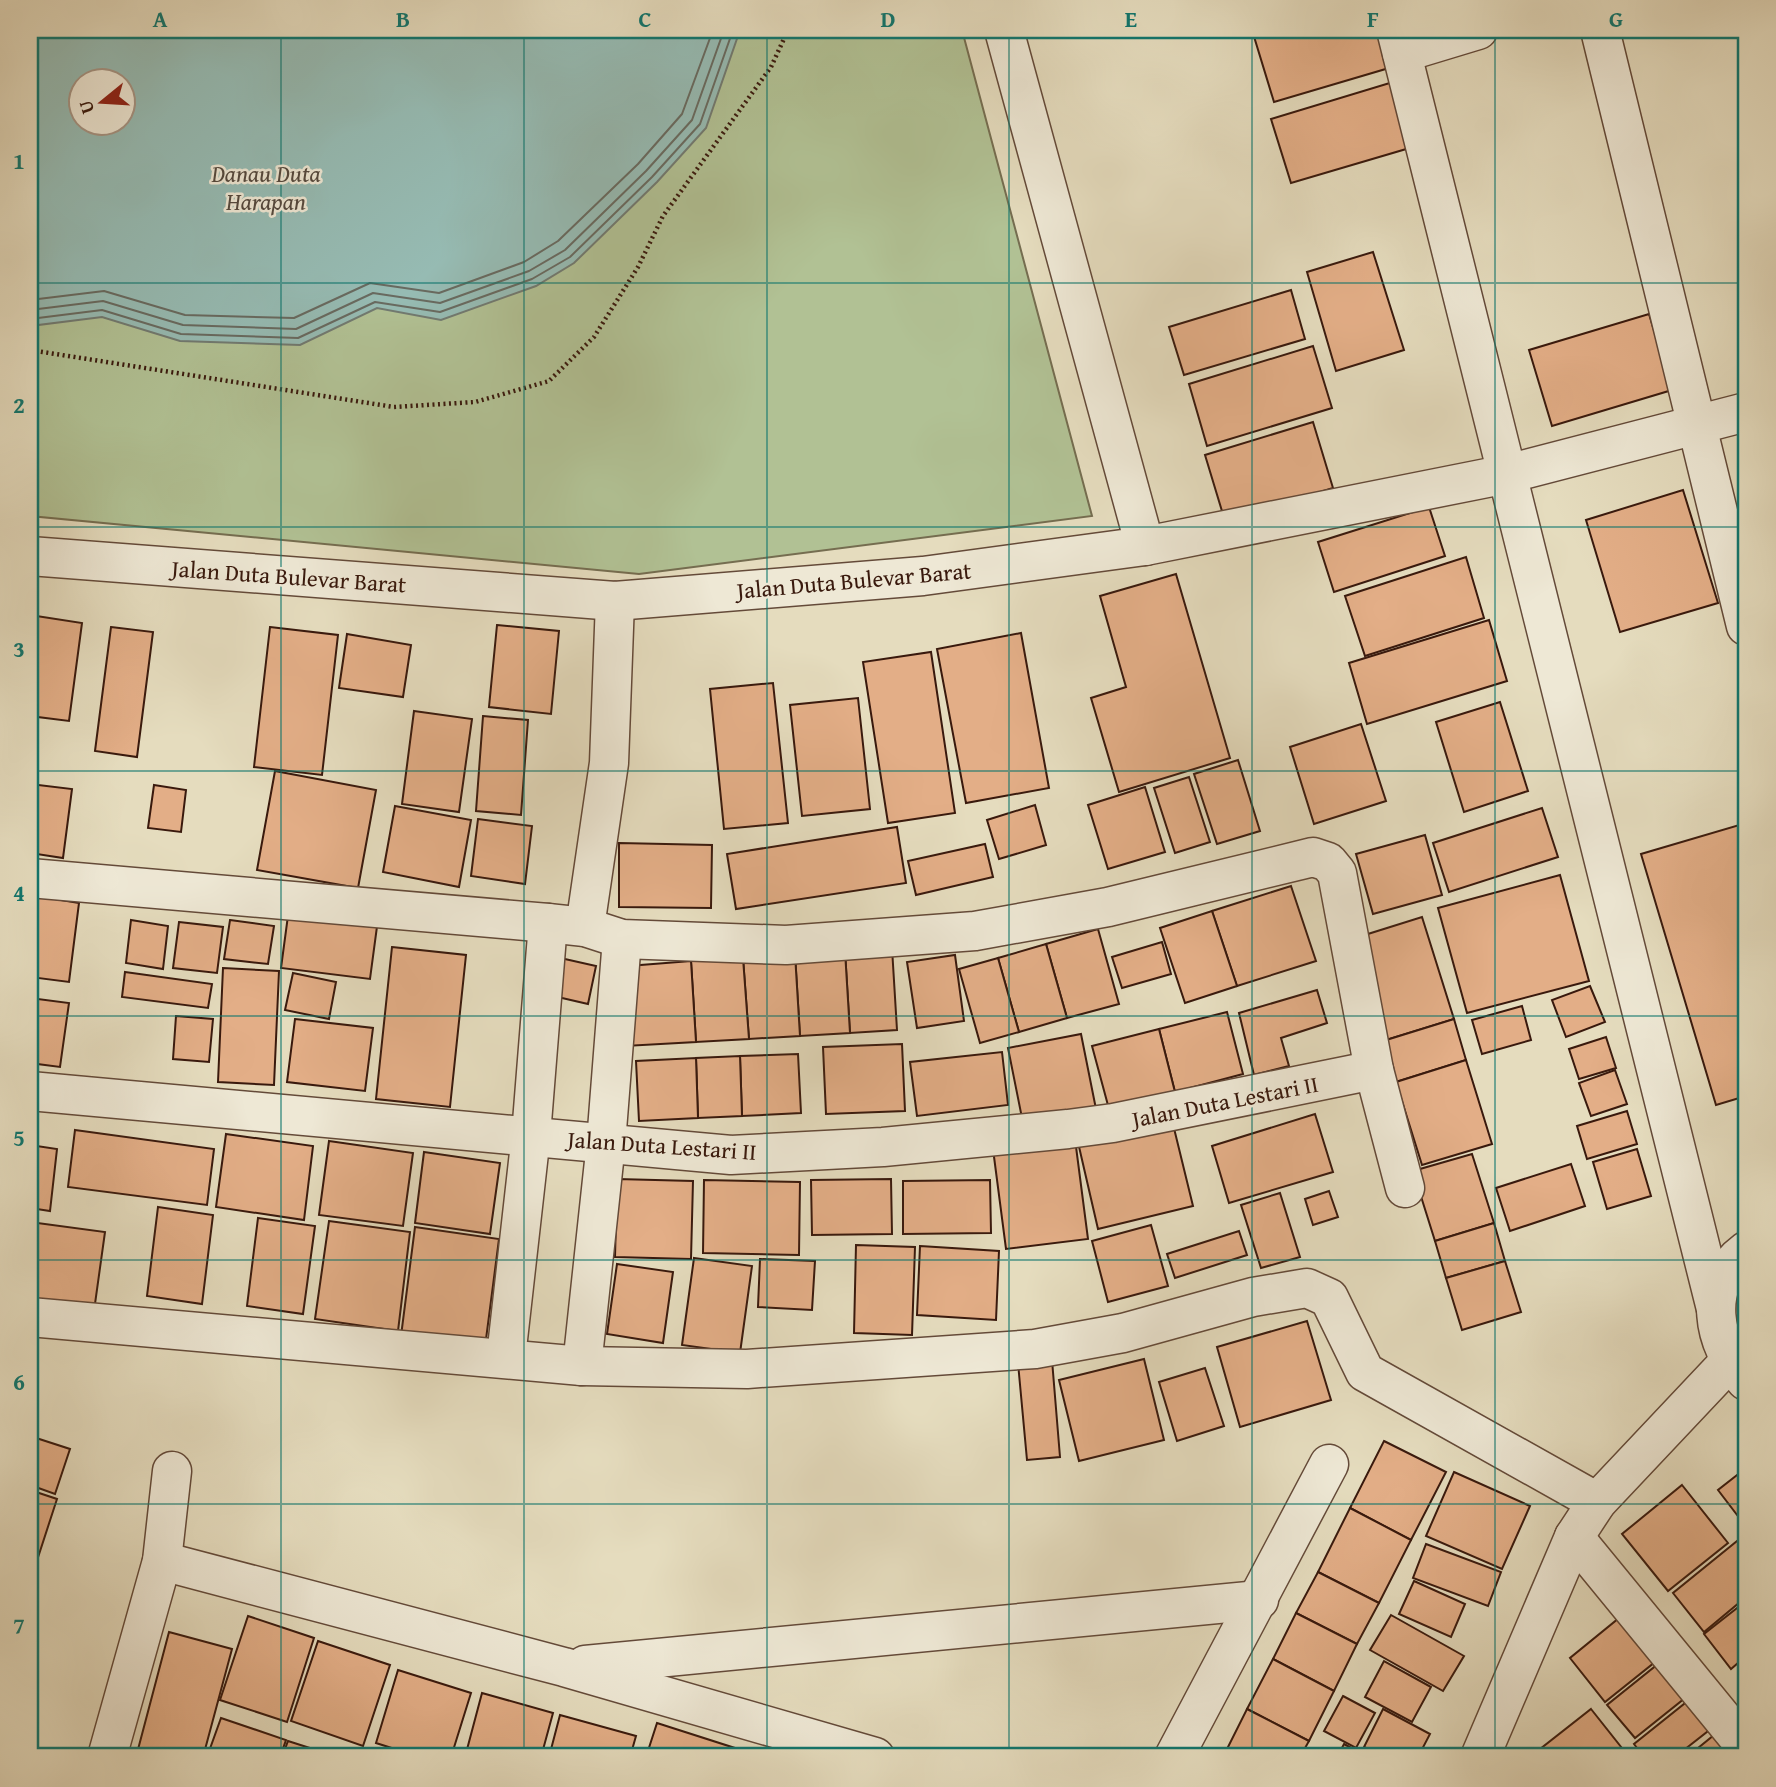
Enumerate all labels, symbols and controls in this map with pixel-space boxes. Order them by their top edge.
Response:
text: A [153,2,168,35]
text: B [396,2,410,35]
text: C [638,2,652,35]
text: D [881,2,896,35]
text: E [1125,2,1137,35]
text: F [1367,2,1379,35]
text: G [1609,2,1623,35]
north arrow [66,66,136,136]
text: U [70,97,101,118]
text: 1 [13,144,25,177]
water label: Danau Duta Harapan [210,156,321,219]
text: 2 [13,388,25,421]
street label: Jalan Duta Bulevar Barat [168,551,407,601]
street label: Jalan Duta Bulevar Barat [732,553,973,607]
text: 3 [13,632,25,665]
text: 4 [13,876,25,909]
street label: Jalan Duta Lestari II [1126,1067,1321,1136]
text: 5 [13,1121,25,1154]
street label: Jalan Duta Lestari II [564,1122,758,1168]
text: 6 [13,1365,25,1398]
text: 7 [13,1609,25,1642]

